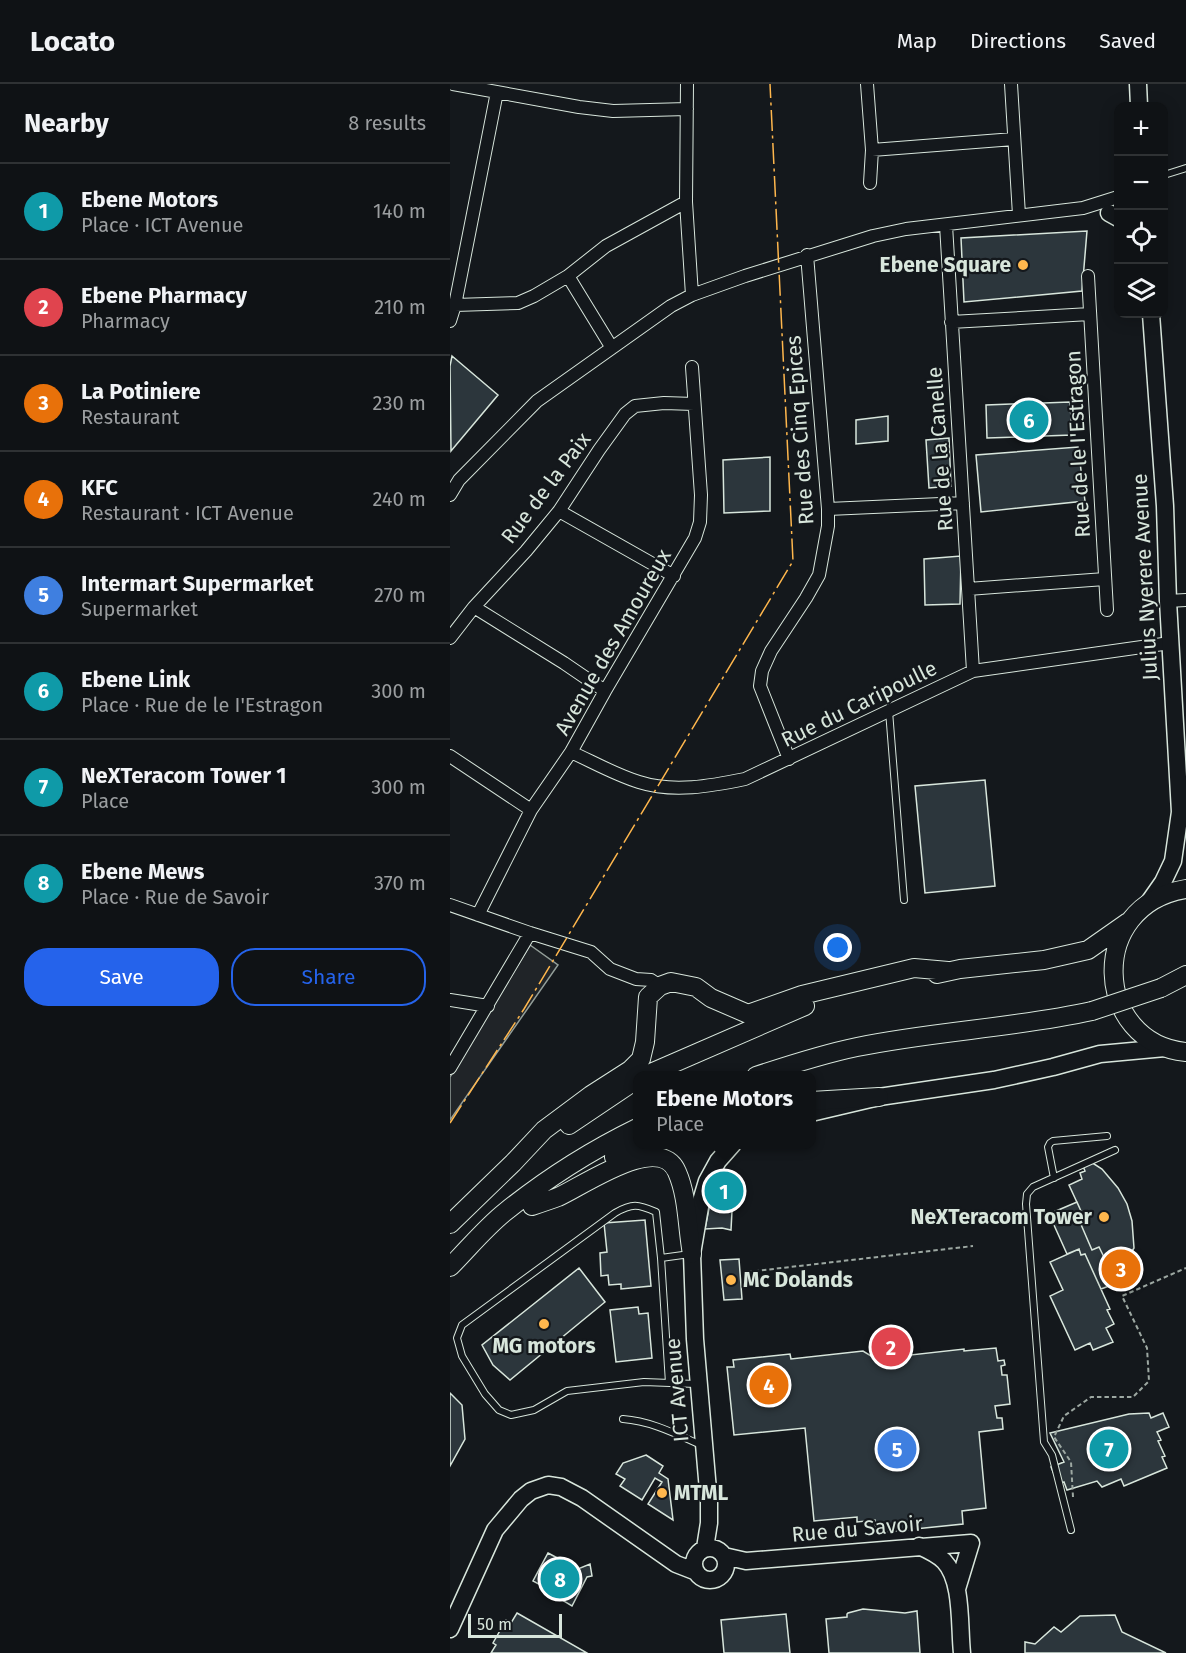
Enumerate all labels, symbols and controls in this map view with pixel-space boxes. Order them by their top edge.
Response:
text: Locato [30,25,115,58]
text: Map [897,28,937,54]
text: Directions [970,28,1066,54]
text: Saved [1099,28,1156,54]
map controls [1114,102,1168,318]
button: + [1114,102,1168,156]
text: Nearby [24,108,109,139]
text: 8 results [348,111,426,135]
button: − [1114,156,1168,210]
text: Ebene Motors [81,186,218,213]
text: 1 [39,199,48,223]
text: 140 m [373,199,426,223]
button: locate [1114,210,1168,264]
text: Place · ICT Avenue [81,213,243,237]
place label: Ebene Square [880,252,1011,278]
marker: Ebene Square [1016,258,1030,272]
button: layers [1114,264,1168,318]
text: Ebene Pharmacy [81,282,247,309]
text: 2 [38,295,49,319]
text: 210 m [374,295,426,319]
text: Pharmacy [81,309,170,333]
street label: Rue des Cinq Epices [780,334,820,526]
street label: Rue de le I'Estragon [1060,350,1096,538]
street label: Rue de la Canelle [921,366,959,532]
text: La Potiniere [81,378,201,405]
text: 3 [38,391,49,415]
text: 230 m [373,391,426,415]
pin: 6 [1010,398,1048,442]
text: Restaurant [81,405,179,429]
street label: Rue de la Paix [496,426,597,549]
street label: Julius Nyerere Avenue [1127,473,1163,681]
text: KFC [81,474,118,501]
text: 4 [38,487,49,511]
text: 240 m [372,487,426,511]
text: Restaurant · ICT Avenue [81,501,294,525]
street label: Avenue des Amoureux [549,544,677,740]
text: Intermart Supermarket [81,570,314,597]
text: 5 [38,583,49,607]
text: 270 m [374,583,426,607]
text: Supermarket [81,597,198,621]
street label: Rue du Caripoulle [777,655,941,753]
text: Ebene Link [81,666,190,693]
text: 6 [38,679,49,703]
text: 300 m [371,679,426,703]
text: Place · Rue de le I'Estragon [81,693,323,717]
text: NeXTeracom Tower 1 [81,762,287,789]
text: 7 [39,775,48,799]
text: 300 m [371,775,426,799]
text: Place [81,789,129,813]
text: Ebene Mews [81,858,204,885]
text: 8 [38,871,49,895]
text: 370 m [374,871,426,895]
text: Place · Rue de Savoir [81,885,269,909]
your location [823,933,852,962]
button: Save [24,948,219,1006]
button: Share [231,948,426,1006]
popup [633,1071,816,1149]
text: Ebene Motors [656,1085,793,1112]
text: Place [656,1112,704,1136]
pin: 1 [704,1168,744,1214]
place label: NeXTeracom Tower [910,1204,1093,1230]
marker: NeXTeracom Tower [1097,1210,1111,1224]
pin: 3 [1102,1246,1140,1292]
place label: Mc Dolands [743,1267,853,1293]
marker: Mc Dolands [724,1273,738,1287]
marker: MG motors [537,1317,551,1331]
pin: 2 [872,1324,910,1370]
place label: MG motors [492,1333,596,1359]
street label: ICT Avenue [660,1337,694,1443]
pin: 4 [750,1362,788,1408]
pin: 5 [878,1426,916,1472]
pin: 7 [1090,1426,1128,1472]
place label: MTML [674,1480,729,1506]
marker: MTML [655,1486,669,1500]
street label: Rue du Savoir [790,1510,924,1548]
pin: 8 [540,1556,580,1602]
scale bar [468,1611,562,1638]
text: 50 m [477,1615,512,1634]

